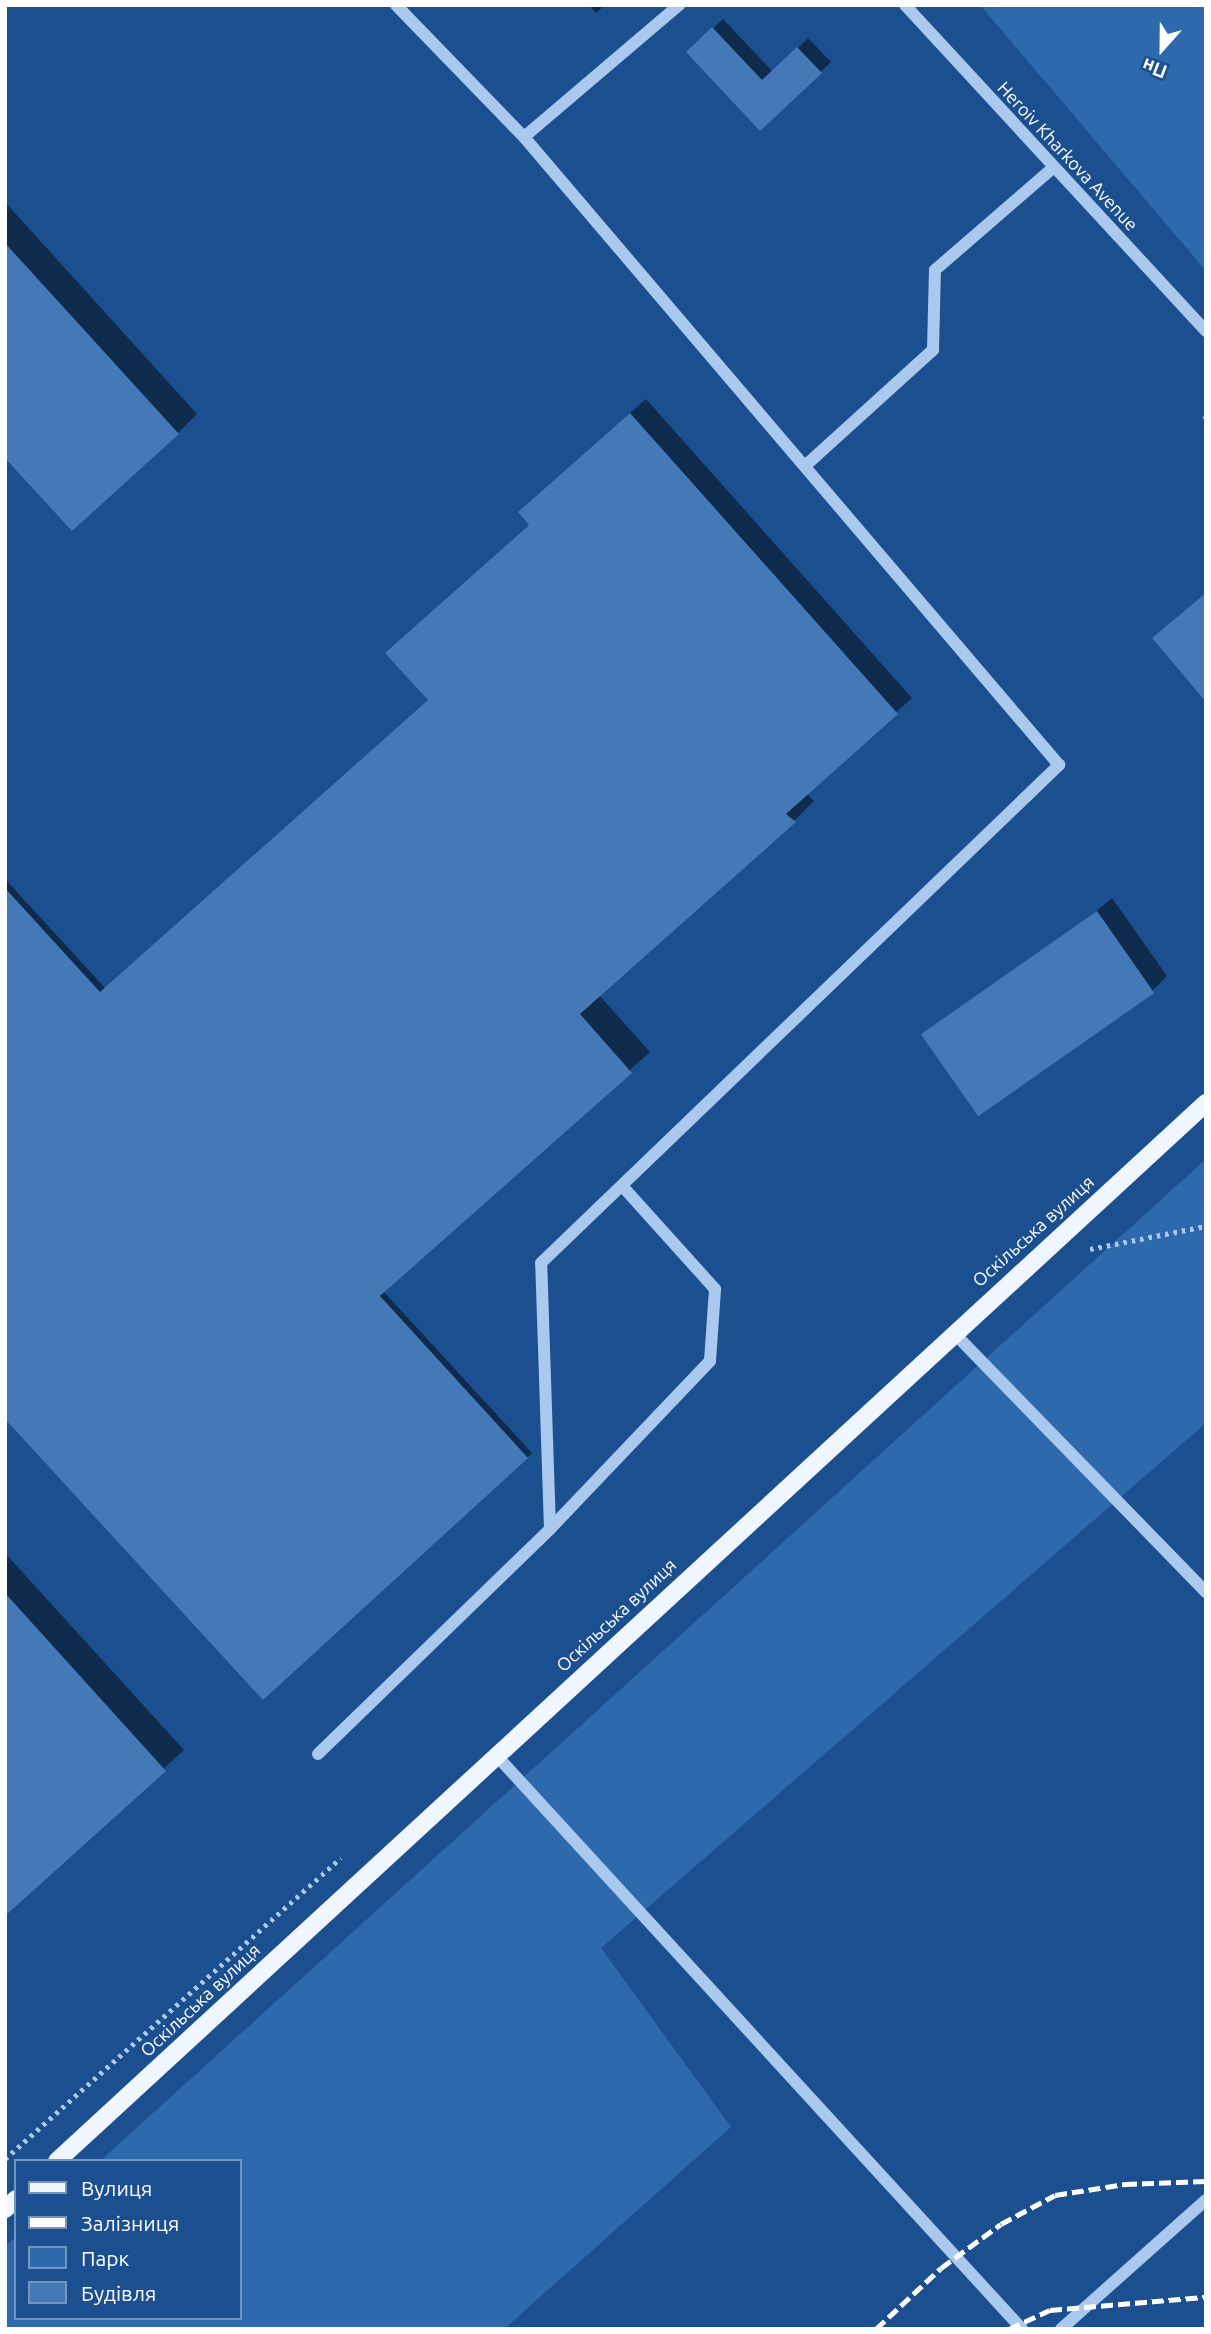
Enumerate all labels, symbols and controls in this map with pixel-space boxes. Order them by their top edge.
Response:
north arrow [1127,14,1197,84]
text: Пн [1139,54,1170,83]
street label: Heroiv Kharkova Avenue [993,77,1143,235]
street label: Оскільська вулиця [968,1171,1098,1291]
street label: Оскільська вулиця [552,1554,680,1676]
street label: Оскільська вулиця [136,1939,264,2061]
legend [14,2159,242,2320]
text: Вулиця [81,2176,152,2200]
text: Залізниця [81,2211,179,2235]
text: Парк [81,2246,129,2270]
text: Будівля [81,2281,156,2305]

